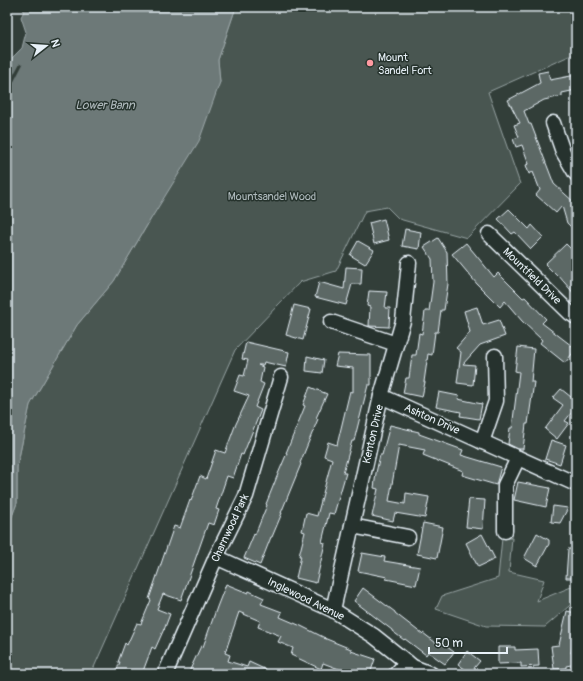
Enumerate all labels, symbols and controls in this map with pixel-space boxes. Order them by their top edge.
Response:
north arrow [26,26,66,66]
text: N [48,38,63,49]
place label: Mount Sandel Fort [378,51,432,77]
marker: Mount Sandel Fort [365,58,375,68]
water label: Lower Bann [75,98,136,113]
park label: Mountsandel Wood [228,190,316,203]
street label: Mountfield Drive [500,245,564,307]
street label: Ashton Drive [402,401,462,437]
street label: Kenton Drive [360,403,386,465]
street label: Charnwood Park [209,492,252,564]
street label: Inglewood Avenue [266,575,347,623]
scale bar [429,629,507,655]
text: 50 m [435,636,463,651]

